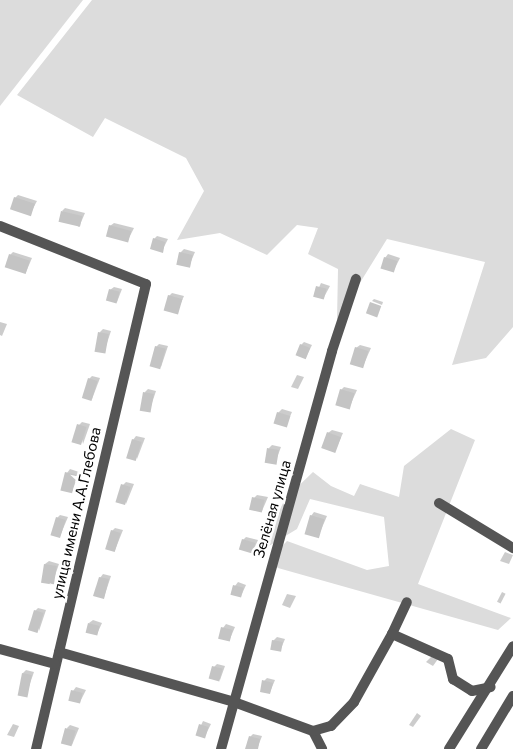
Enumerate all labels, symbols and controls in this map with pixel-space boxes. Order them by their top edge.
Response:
street label: улица имени А.А.Глебова [47,425,105,601]
street label: Зелёная улица [249,458,295,560]

